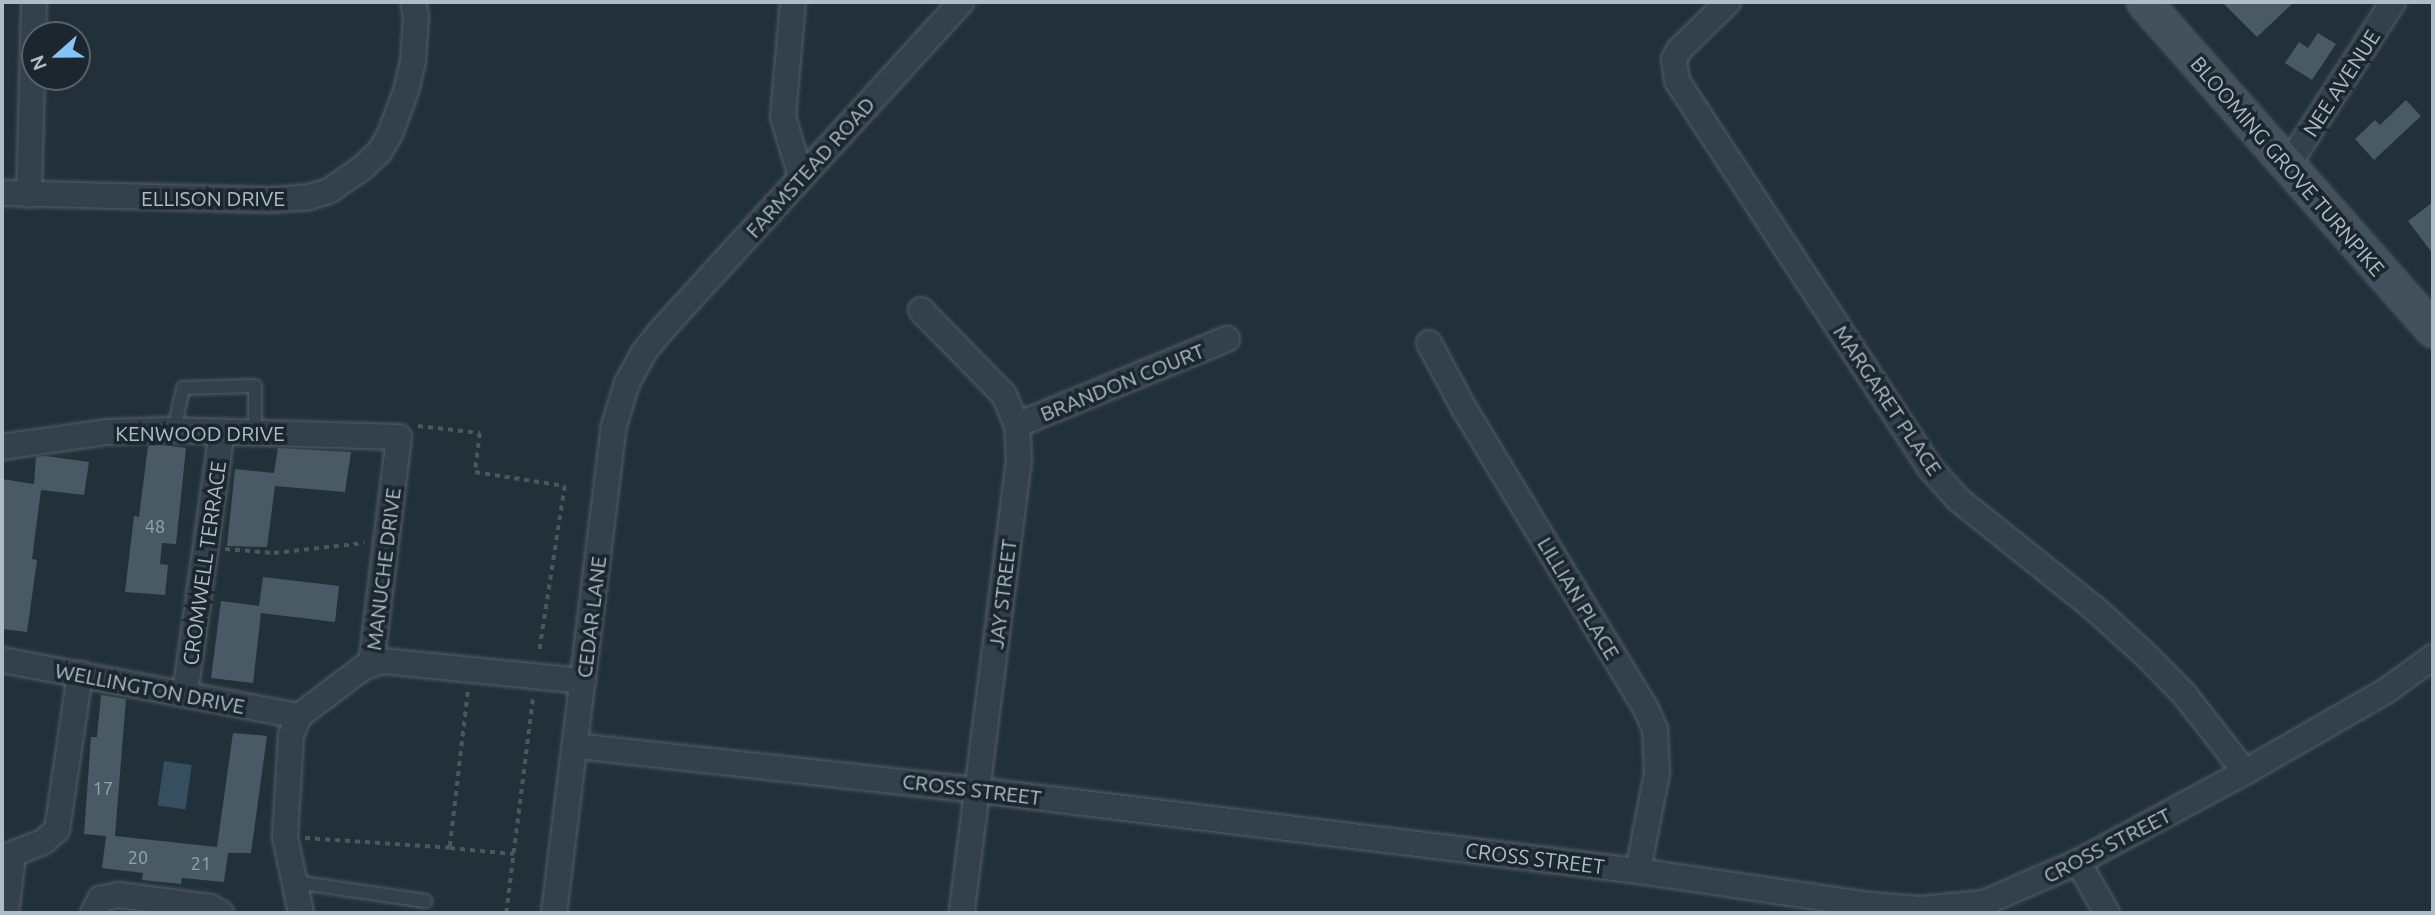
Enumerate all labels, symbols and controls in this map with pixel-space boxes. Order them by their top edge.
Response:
north arrow [21,21,91,91]
street label: NEE AVENUE [2297,25,2385,141]
street label: BLOOMING GROVE TURNPIKE [2186,51,2390,281]
text: N [25,52,51,73]
street label: FARMSTEAD ROAD [740,91,880,243]
street label: ELLISON DRIVE [141,185,285,211]
street label: MARGARET PLACE [1828,320,1948,480]
street label: BRANDON COURT [1036,338,1208,426]
street label: KENWOOD DRIVE [115,420,285,446]
street label: CROMWELL TERRACE [177,459,231,667]
street label: MANUCHE DRIVE [361,486,405,652]
house number: 48 [145,515,165,537]
street label: LILLIAN PLACE [1533,532,1625,664]
street label: JAY STREET [983,538,1021,650]
street label: CEDAR LANE [571,555,611,679]
street label: WELLINGTON DRIVE [53,657,247,719]
street label: CROSS STREET [901,768,1043,810]
house number: 17 [93,777,113,799]
street label: CROSS STREET [2039,802,2175,888]
street label: CROSS STREET [1464,837,1606,879]
house number: 20 [128,846,148,868]
house number: 21 [191,852,211,874]

